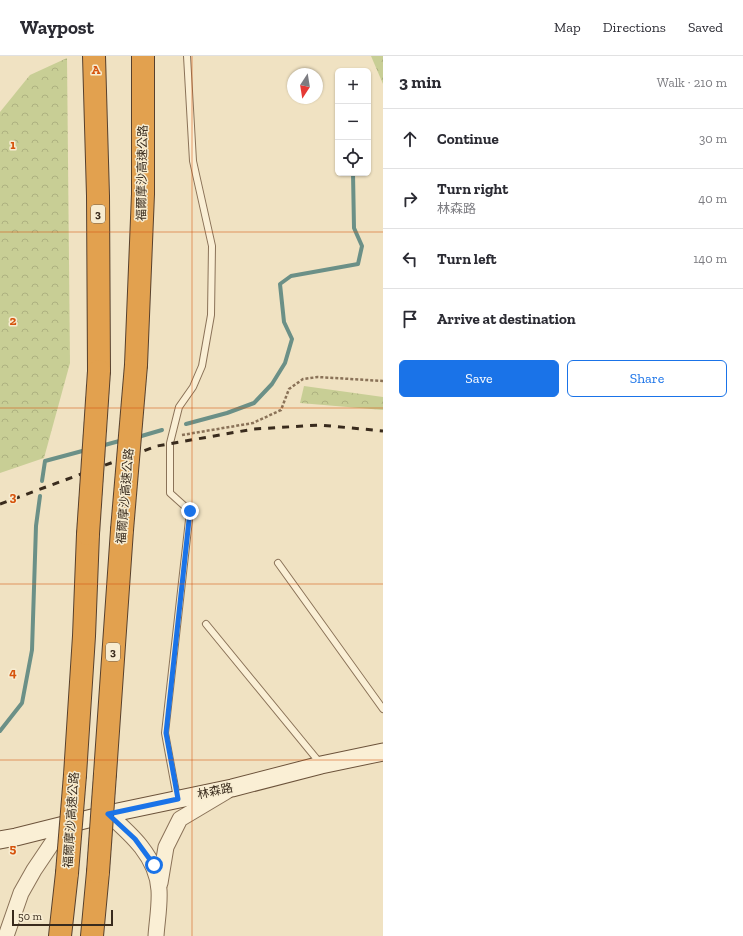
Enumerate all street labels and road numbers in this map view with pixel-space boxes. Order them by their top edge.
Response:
street label: 福爾摩沙高速公路 [134,125,150,221]
road number: 3 [91,205,105,223]
street label: 福爾摩沙高速公路 [114,448,136,544]
road number: 3 [106,643,120,661]
street label: 福爾摩沙高速公路 [61,772,81,868]
street label: 林森路 [196,780,234,802]

